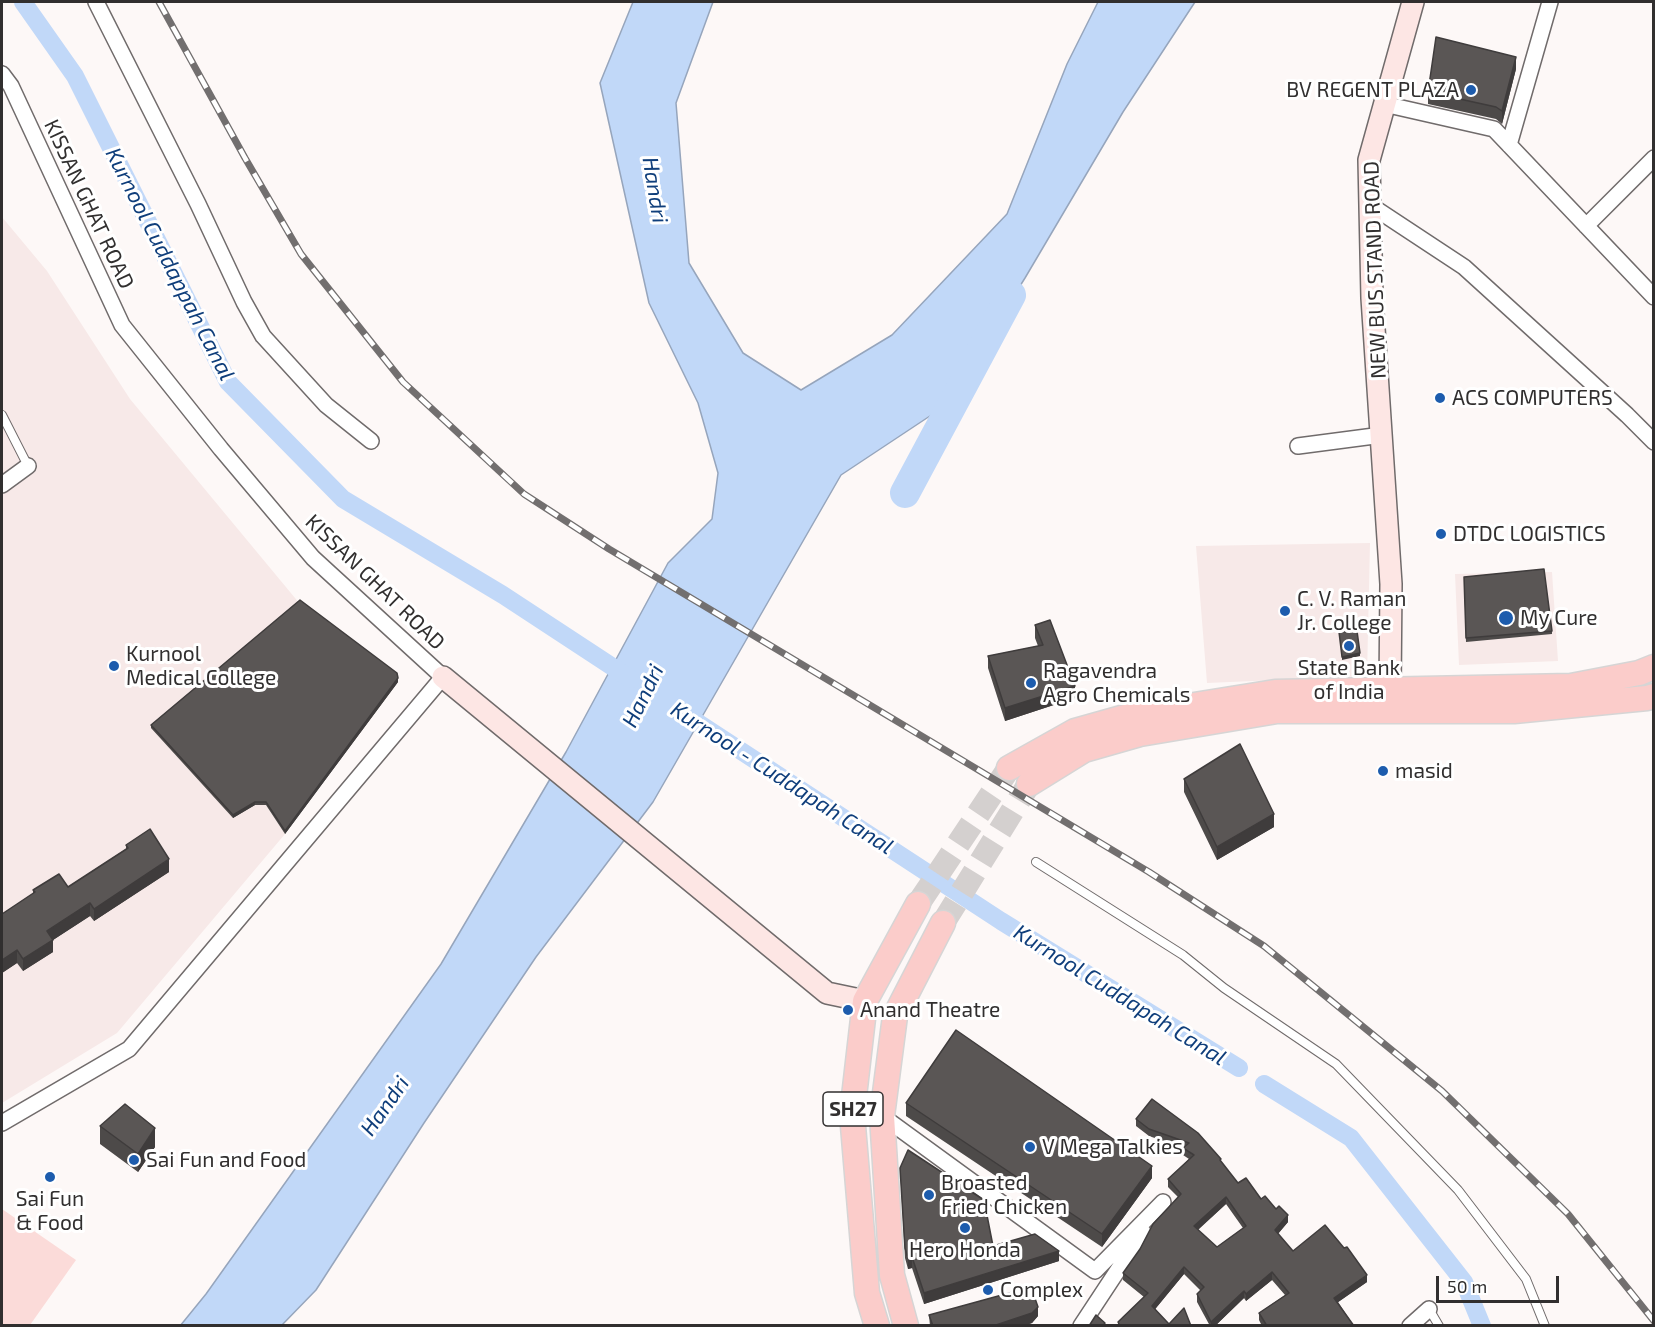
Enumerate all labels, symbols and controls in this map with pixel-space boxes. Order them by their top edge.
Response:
place label: BV REGENT PLAZA [1286,77,1459,103]
marker: BV REGENT PLAZA [1464,83,1478,97]
street label: KISSAN GHAT ROAD [39,115,139,293]
water label: Kurnool Cuddappah Canal [100,143,240,385]
water label: Handri [637,155,673,225]
street label: NEW BUS STAND ROAD [1359,161,1391,379]
place label: ACS COMPUTERS [1452,385,1613,411]
marker: ACS COMPUTERS [1433,391,1447,405]
street label: KISSAN GHAT ROAD [300,509,450,655]
place label: DTDC LOGISTICS [1453,521,1606,547]
marker: DTDC LOGISTICS [1434,527,1448,541]
place label: C. V. Raman Jr. College [1297,586,1406,636]
marker: C. V. Raman Jr. College [1278,604,1292,618]
place label: My Cure [1520,605,1598,631]
marker: My Cure [1497,609,1515,627]
marker: State Bank of India [1342,639,1356,653]
place label: Kurnool Medical College [126,641,276,691]
place label: State Bank of India [1298,655,1400,705]
place label: Ragavendra Agro Chemicals [1043,658,1190,708]
marker: Kurnool Medical College [107,659,121,673]
water label: Handri [617,660,669,732]
marker: Ragavendra Agro Chemicals [1024,676,1038,690]
water label: Kurnool - Cuddapah Canal [666,696,898,860]
place label: masid [1395,758,1453,784]
marker: masid [1376,764,1390,778]
water label: Kurnool Cuddapah Canal [1009,919,1231,1071]
place label: Anand Theatre [860,997,1000,1023]
marker: Anand Theatre [841,1003,855,1017]
water label: Handri [355,1071,415,1141]
road number: SH27 [823,1092,883,1126]
place label: V Mega Talkies [1042,1134,1183,1160]
marker: V Mega Talkies [1023,1140,1037,1154]
place label: Sai Fun and Food [146,1147,306,1173]
marker: Sai Fun and Food [127,1153,141,1167]
marker: Sai Fun & Food [43,1170,57,1184]
place label: Broasted Fried Chicken [941,1170,1067,1220]
place label: Sai Fun & Food [16,1186,84,1236]
marker: Broasted Fried Chicken [922,1188,936,1202]
marker: Hero Honda [958,1221,972,1235]
place label: Hero Honda [909,1237,1021,1263]
scale bar [1439,1264,1562,1302]
text: 50 m [1447,1275,1487,1297]
place label: Complex [1000,1277,1083,1303]
marker: Complex [981,1283,995,1297]

